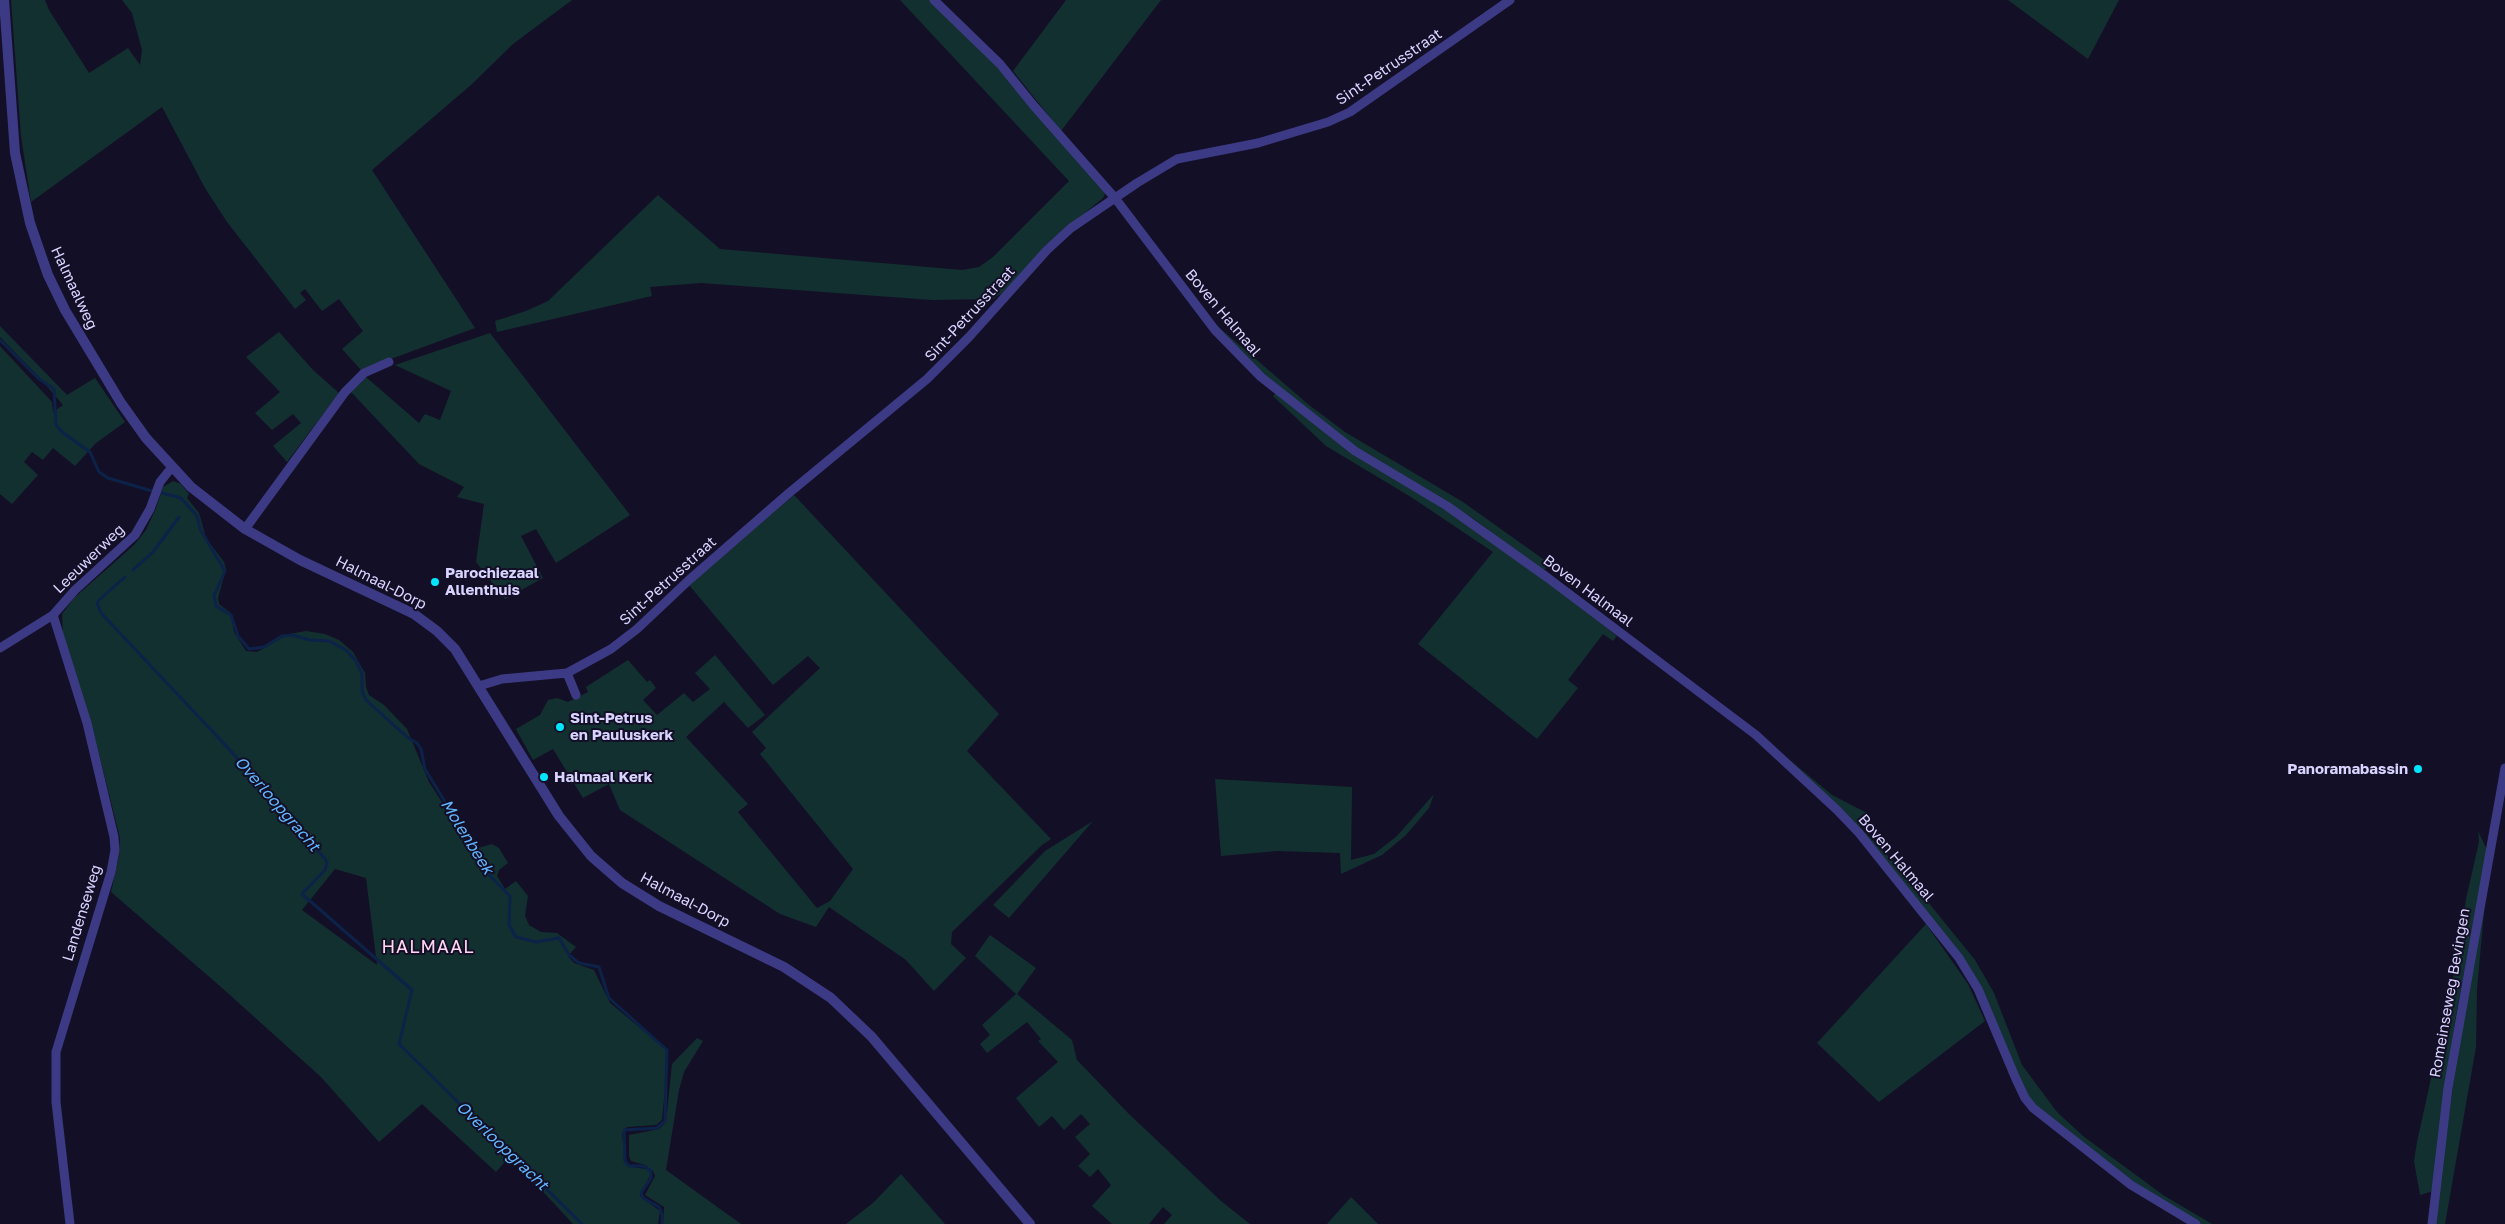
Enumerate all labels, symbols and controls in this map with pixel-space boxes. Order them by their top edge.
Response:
street label: Sint-Petrusstraat [1333,25,1445,109]
street label: Halmaalweg [47,244,101,332]
street label: Sint-Petrusstraat [921,263,1019,365]
street label: Boven Halmaal [1181,266,1265,360]
street label: Leeuwerweg [50,521,128,597]
street label: Sint-Petrusstraat [616,533,720,629]
street label: Boven Halmaal [1539,551,1637,631]
street label: Halmaal-Dorp [333,552,429,614]
place label: Parochiezaal Allenthuis [445,564,539,599]
marker: Parochiezaal Allenthuis [429,576,441,588]
place label: Sint-Petrus en Pauluskerk [570,709,673,744]
marker: Sint-Petrus en Pauluskerk [554,721,566,733]
water label: Overloopgracht [230,753,324,855]
place label: Panoramabassin [2287,760,2408,778]
marker: Panoramabassin [2412,763,2424,775]
place label: Halmaal Kerk [554,768,652,786]
marker: Halmaal Kerk [538,771,550,783]
water label: Molenbeek [436,796,498,878]
street label: Boven Halmaal [1854,811,1938,905]
street label: Landenseweg [59,863,105,963]
street label: Halmaal-Dorp [637,869,733,931]
street label: Romeinseweg Bevingen [2426,907,2474,1079]
district label: HALMAAL [381,936,475,958]
water label: Overloopgracht [452,1097,552,1195]

